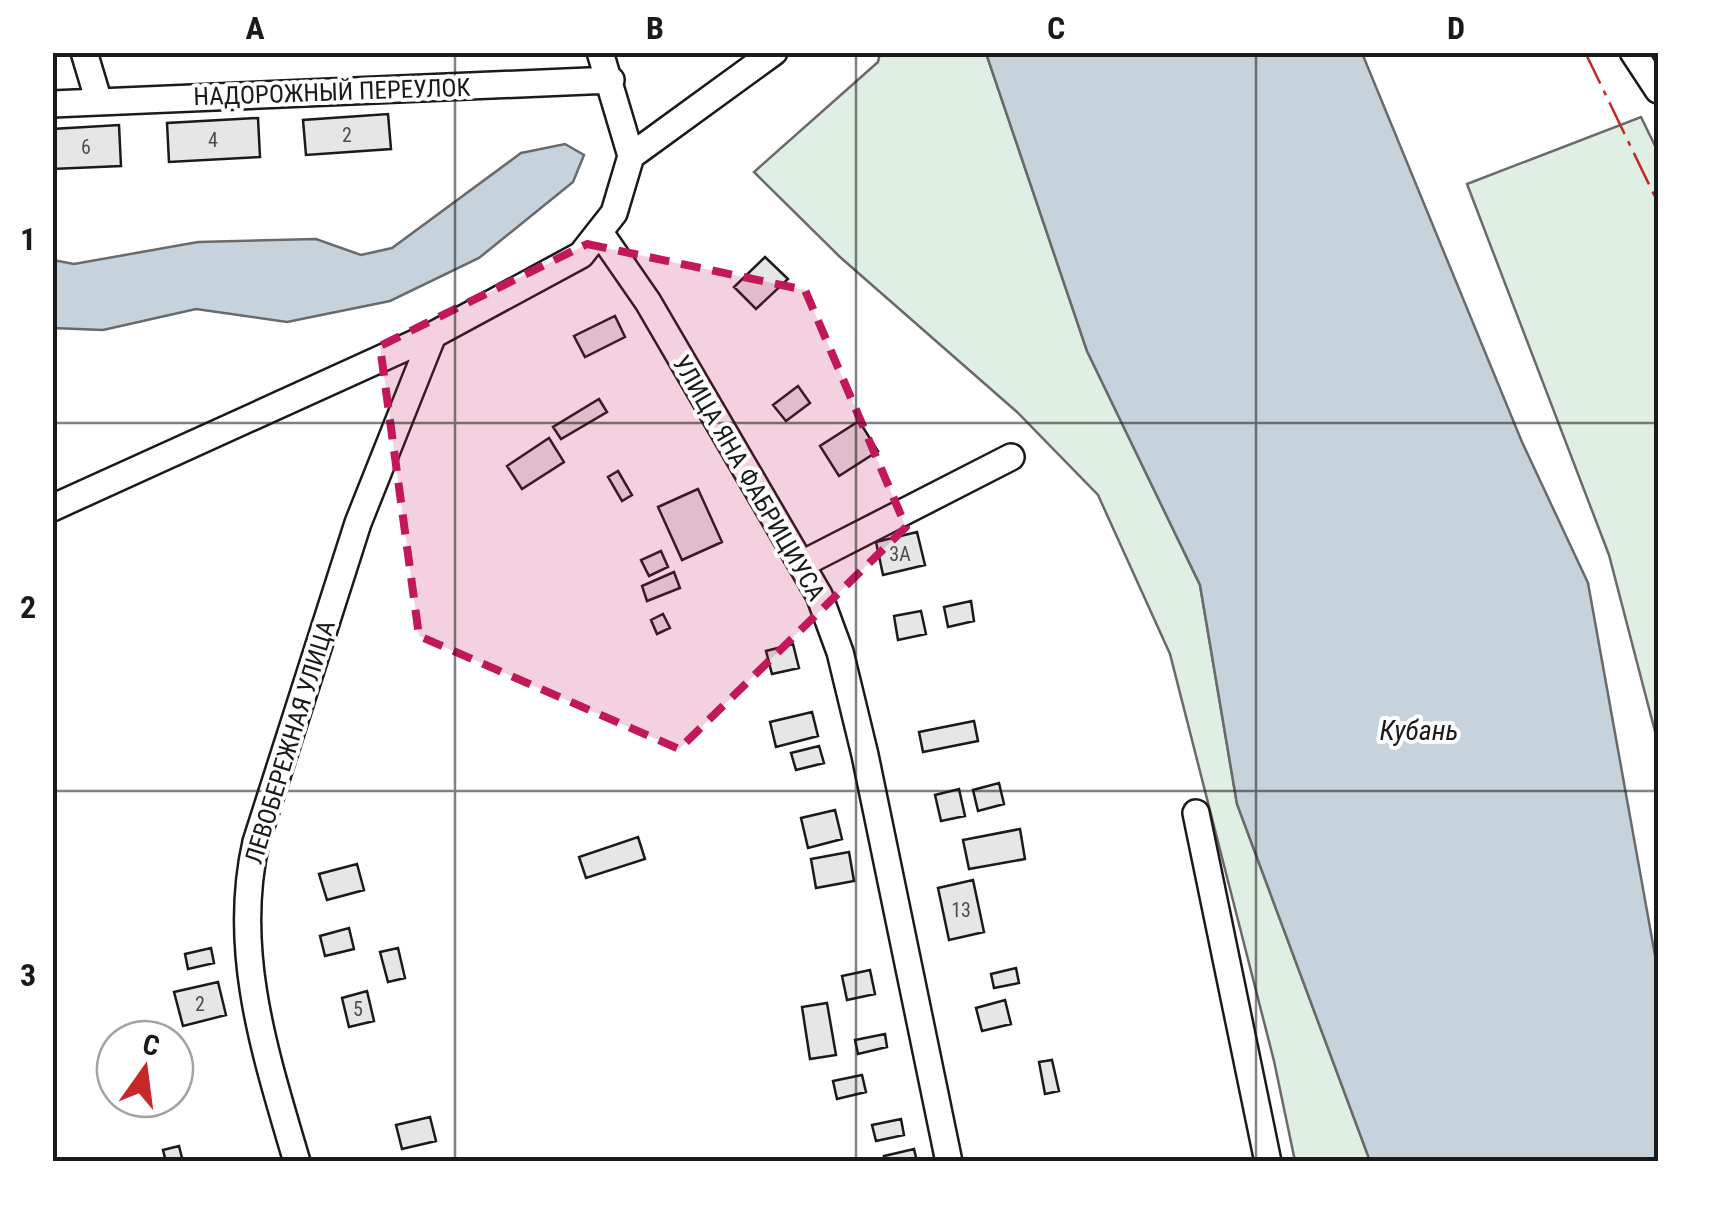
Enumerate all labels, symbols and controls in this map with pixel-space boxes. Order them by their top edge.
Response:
text: A [245,9,265,47]
text: B [646,9,664,47]
text: C [1047,9,1065,47]
text: D [1447,9,1465,47]
street label: НАДОРОЖНЫЙ ПЕРЕУЛОК [193,73,471,111]
house number: 2 [342,123,352,147]
house number: 4 [208,128,218,152]
house number: 6 [81,135,91,159]
text: 1 [20,220,36,258]
street label: УЛИЦА ЯНА ФАБРИЦИУСА [667,350,831,606]
house number: 3А [889,542,911,566]
text: 2 [20,588,36,626]
street label: ЛЕВОБЕРЕЖНАЯ УЛИЦА [239,617,341,867]
water label: Кубань [1380,714,1459,747]
house number: 13 [951,898,971,922]
text: 3 [20,956,36,994]
house number: 2 [195,992,205,1016]
house number: 5 [353,997,363,1021]
north arrow [95,1019,195,1119]
text: С [139,1027,163,1063]

